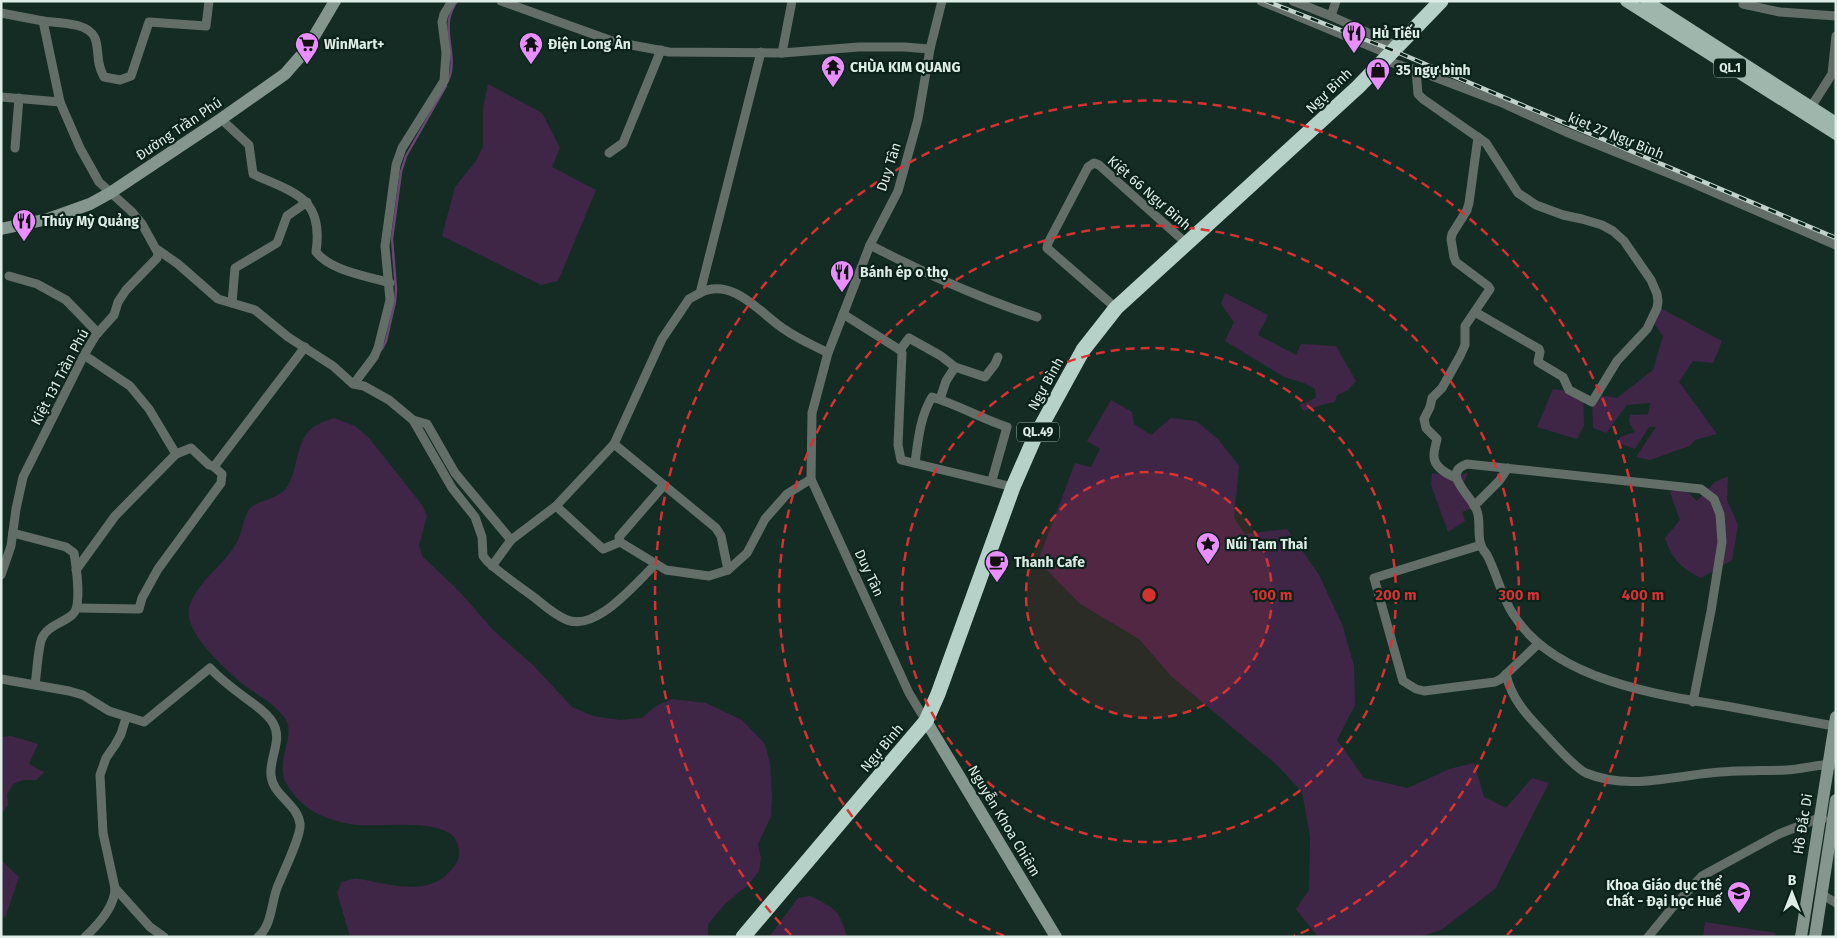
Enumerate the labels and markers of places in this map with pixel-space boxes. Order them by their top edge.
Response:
restaurant icon: Hủ Tiếu [1341,20,1367,54]
place label: Hủ Tiếu [1372,23,1420,42]
supermarket icon: WinMart+ [294,31,320,65]
temple icon: Điện Long Ân [518,31,544,65]
place label: Điện Long Ân [548,35,631,53]
place label: WinMart+ [324,36,384,53]
temple icon: CHÙA KIM QUANG [820,54,846,88]
shop icon: 35 ngự bình [1365,57,1391,91]
place label: CHÙA KIM QUANG [850,58,960,76]
place label: 35 ngự bình [1395,62,1471,79]
restaurant icon: Thúy Mỳ Quảng [11,208,37,242]
place label: Thúy Mỳ Quảng [42,213,139,230]
restaurant icon: Bánh ép o thọ [829,259,855,293]
place label: Bánh ép o thọ [860,264,948,281]
place icon: Núi Tam Thai [1195,531,1221,565]
place label: Núi Tam Thai [1226,536,1308,553]
cafe icon: Thanh Cafe [984,549,1010,583]
place label: Thanh Cafe [1014,554,1085,571]
centre of rings [1140,586,1158,604]
place label: Khoa Giáo dục thể chất - Đại học Huế [1606,875,1723,910]
school or university icon: Khoa Giáo dục thể chất - Đại học Huế [1726,880,1752,914]

